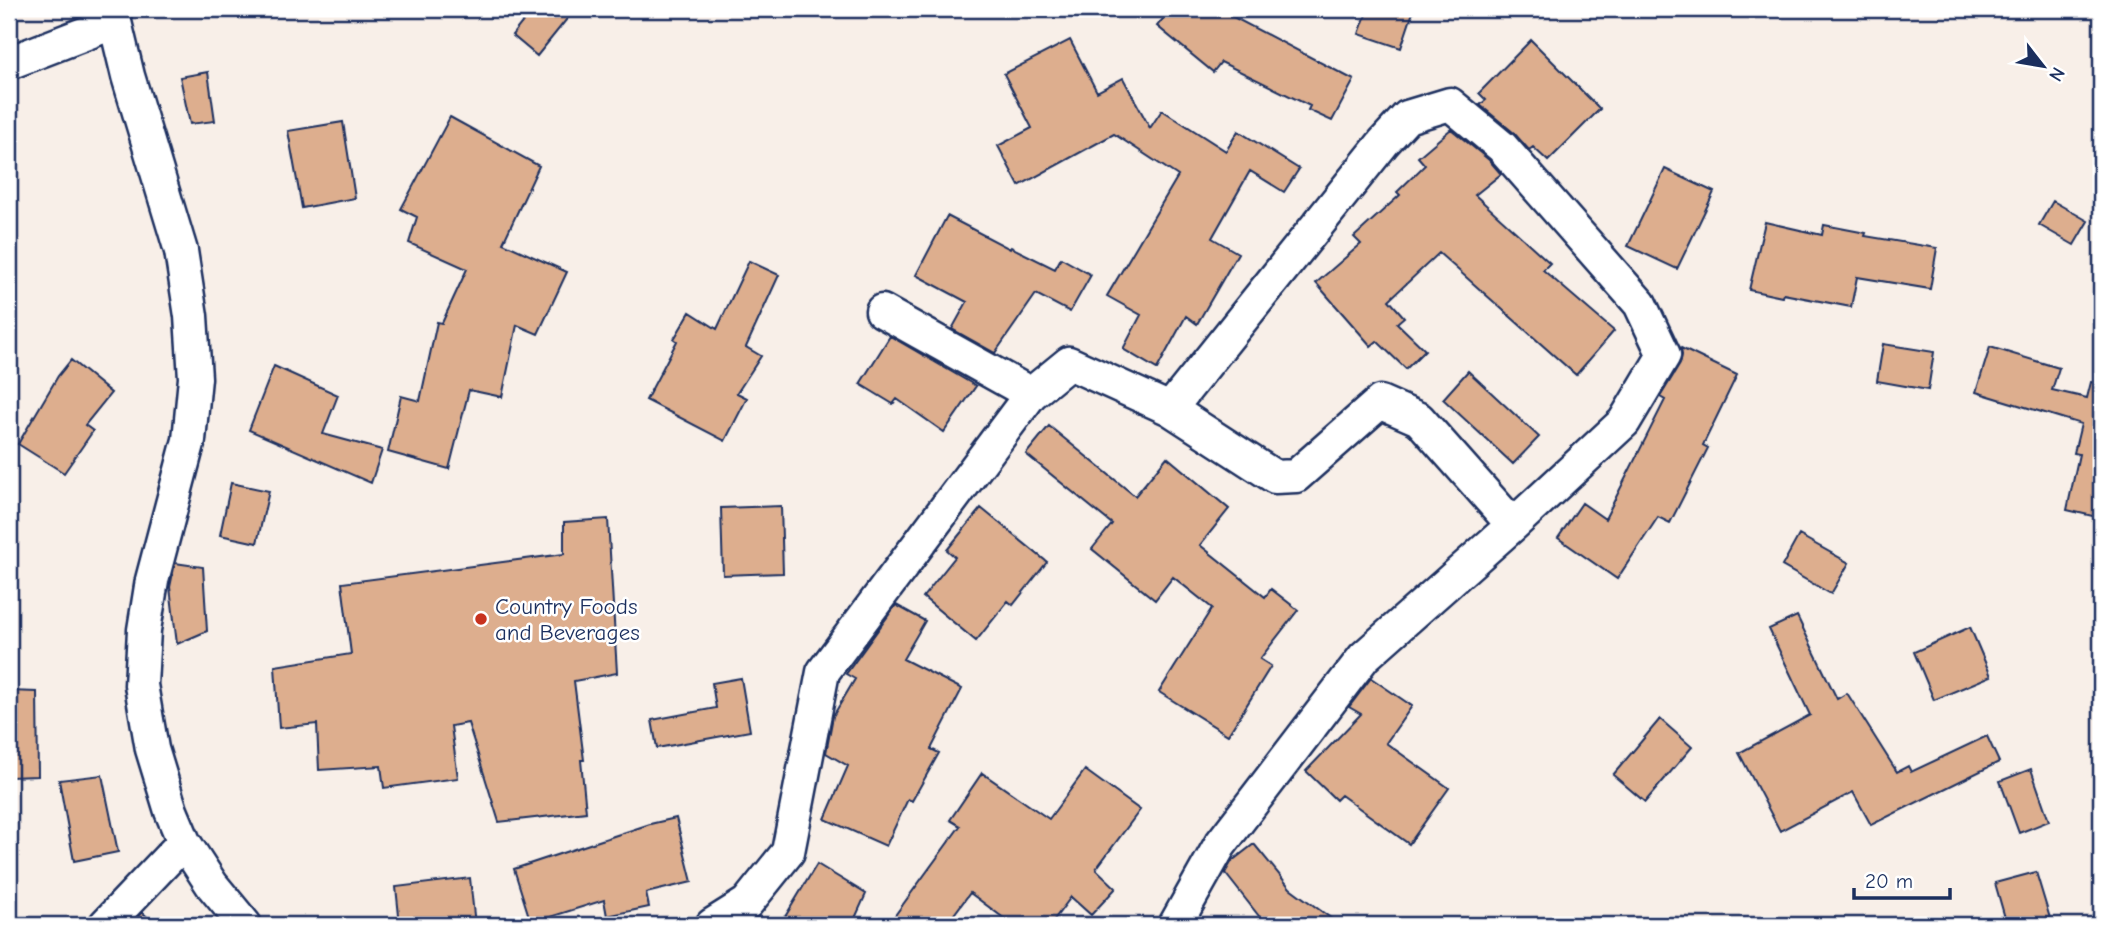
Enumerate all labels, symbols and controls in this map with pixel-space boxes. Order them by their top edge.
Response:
north arrow [2008,32,2078,102]
text: N [2044,63,2069,85]
place label: Country Foods and Beverages [495,593,640,646]
marker: Country Foods and Beverages [473,611,489,627]
scale bar [1854,857,1951,901]
text: 20 m [1865,869,1913,893]

